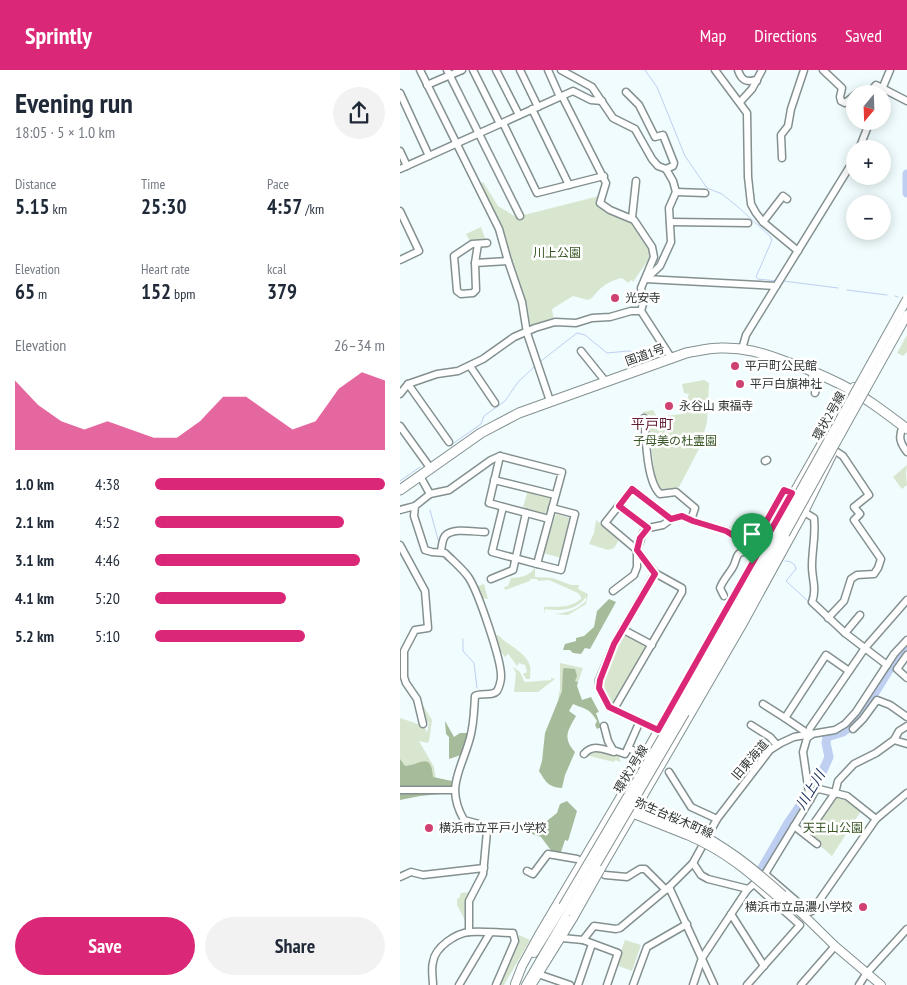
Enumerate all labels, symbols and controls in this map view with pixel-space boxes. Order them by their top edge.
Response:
text: Sprintly [25,20,92,51]
text: Map [700,24,726,47]
text: Directions [754,24,817,47]
text: Saved [845,24,882,47]
text: Evening run [15,84,133,121]
north arrow [846,85,891,130]
map controls [846,85,891,240]
button: share [333,87,385,139]
text: 18:05 · 5 × 1.0 km [15,122,115,142]
button: + [846,140,891,185]
text: Distance [15,175,56,193]
text: Time [141,175,165,193]
text: Pace [267,175,289,193]
text: 5.15 [15,193,50,220]
text: 25:30 [141,193,186,220]
text: 4:57 [267,193,302,220]
button: − [846,195,891,240]
text: km [50,200,67,218]
text: /km [302,200,324,218]
park label: 川上公園 [533,245,581,260]
text: Elevation [15,260,60,278]
text: Heart rate [141,260,190,278]
text: kcal [267,260,286,278]
text: 65 [15,278,35,305]
text: 152 [141,278,171,305]
text: 379 [267,278,297,305]
text: m [35,285,47,303]
text: bpm [171,285,195,303]
place label: 光安寺 [625,290,661,305]
marker: 光安寺 [609,292,621,304]
text: Elevation [15,335,66,355]
text: 26–34 m [334,335,385,355]
street label: 国道1号 [623,340,667,369]
place label: 平戸町公民館 [745,358,817,373]
marker: 平戸町公民館 [729,360,741,372]
place label: 平戸白旗神社 [750,376,822,391]
marker: 平戸白旗神社 [734,378,746,390]
street label: 環状2号線 [809,389,848,443]
place label: 永谷山 東福寺 [679,398,754,413]
marker: 永谷山 東福寺 [663,400,675,412]
district label: 平戸町 [631,415,673,433]
park label: 子母美の杜霊園 [633,433,717,448]
text: 1.0 km [15,474,54,494]
text: 4:38 [95,474,120,494]
text: 2.1 km [15,512,54,532]
text: 4:52 [95,512,120,532]
pin [731,513,773,564]
icon: arrive [738,520,766,548]
text: 3.1 km [15,550,54,570]
text: 4:46 [95,550,120,570]
text: 4.1 km [15,588,54,608]
text: 5:20 [95,588,120,608]
text: 5.2 km [15,626,54,646]
text: 5:10 [95,626,120,646]
street label: 旧東海道 [728,737,771,783]
street label: 環状2号線 [610,742,651,795]
water label: 川上川 [791,766,830,813]
street label: 弥生台桜木町線 [633,794,716,841]
place label: 横浜市立平戸小学校 [439,820,547,835]
park label: 天王山公園 [803,820,863,835]
marker: 横浜市立平戸小学校 [423,822,435,834]
place label: 横浜市立品濃小学校 [745,899,853,914]
marker: 横浜市立品濃小学校 [857,901,869,913]
button: Save [15,917,195,975]
button: Share [205,917,385,975]

